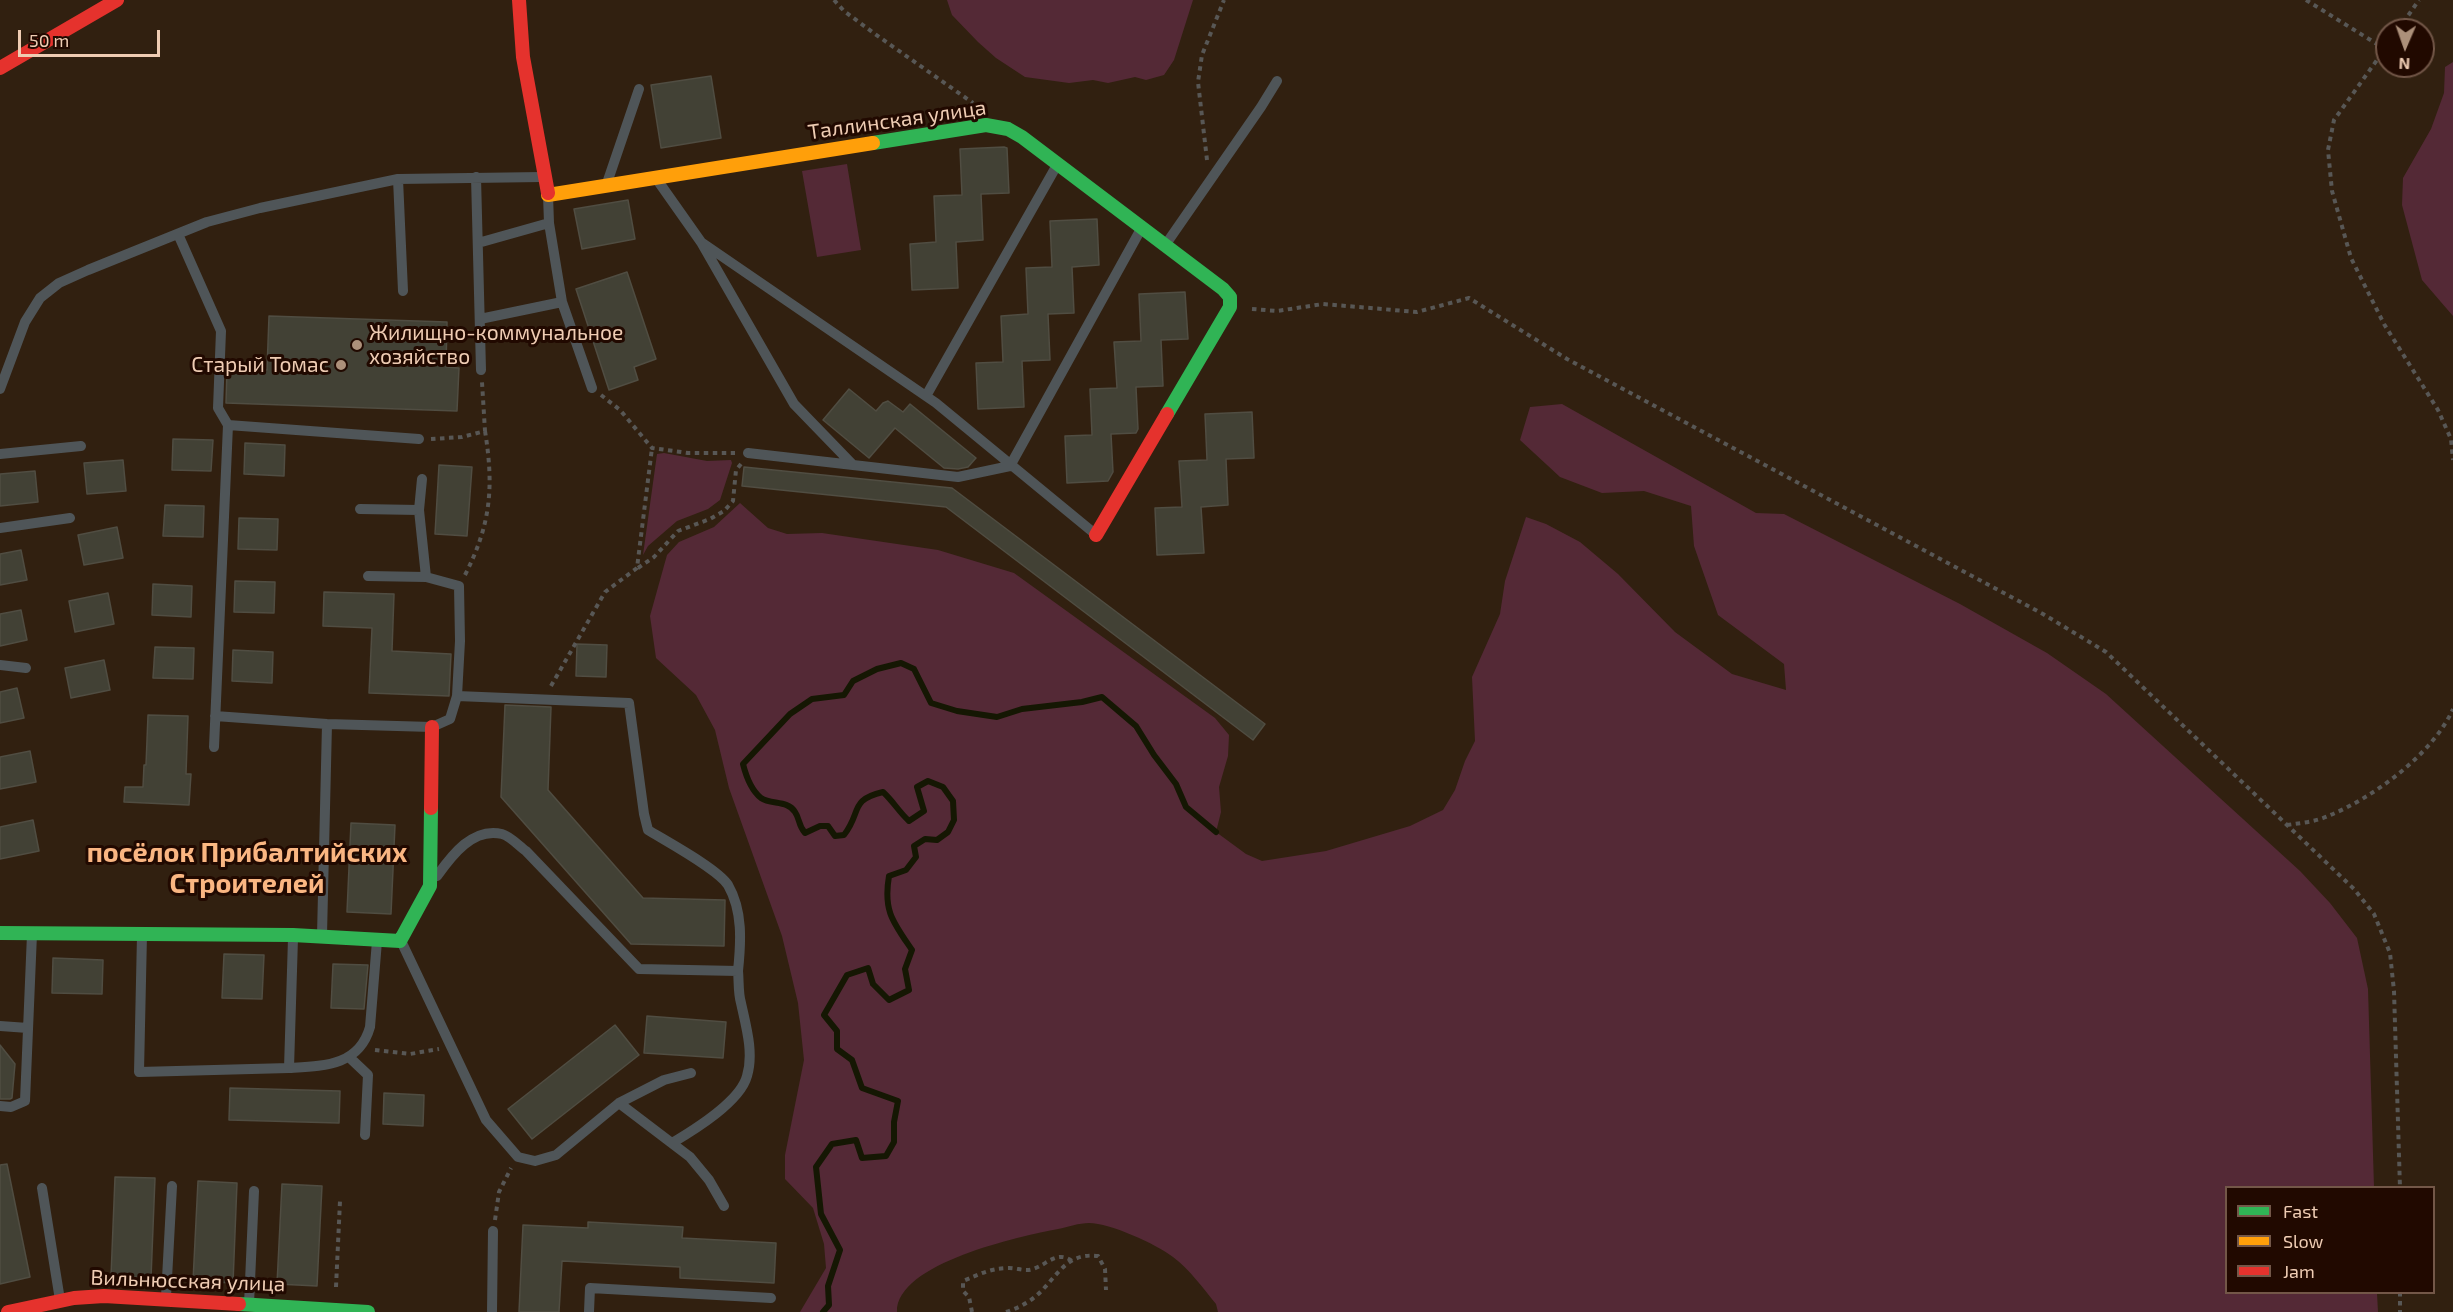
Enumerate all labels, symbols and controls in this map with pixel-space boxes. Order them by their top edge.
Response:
scale bar [21,18,164,56]
north arrow [2375,18,2435,78]
text: 50 m [29,29,69,51]
text: N [2398,55,2411,74]
street label: Таллинская улица [806,95,988,145]
place label: Жилищно-коммунальное хозяйство [369,320,623,370]
marker: Жилищно-коммунальное хозяйство [350,338,364,352]
place label: Старый Томас [191,352,329,378]
marker: Старый Томас [334,358,348,372]
district label: посёлок Прибалтийских Строителей [87,837,407,900]
legend [2225,1186,2435,1294]
text: Fast [2283,1200,2318,1222]
text: Slow [2283,1230,2323,1252]
text: Jam [2283,1260,2315,1282]
street label: Вильнюсская улица [90,1265,286,1297]

